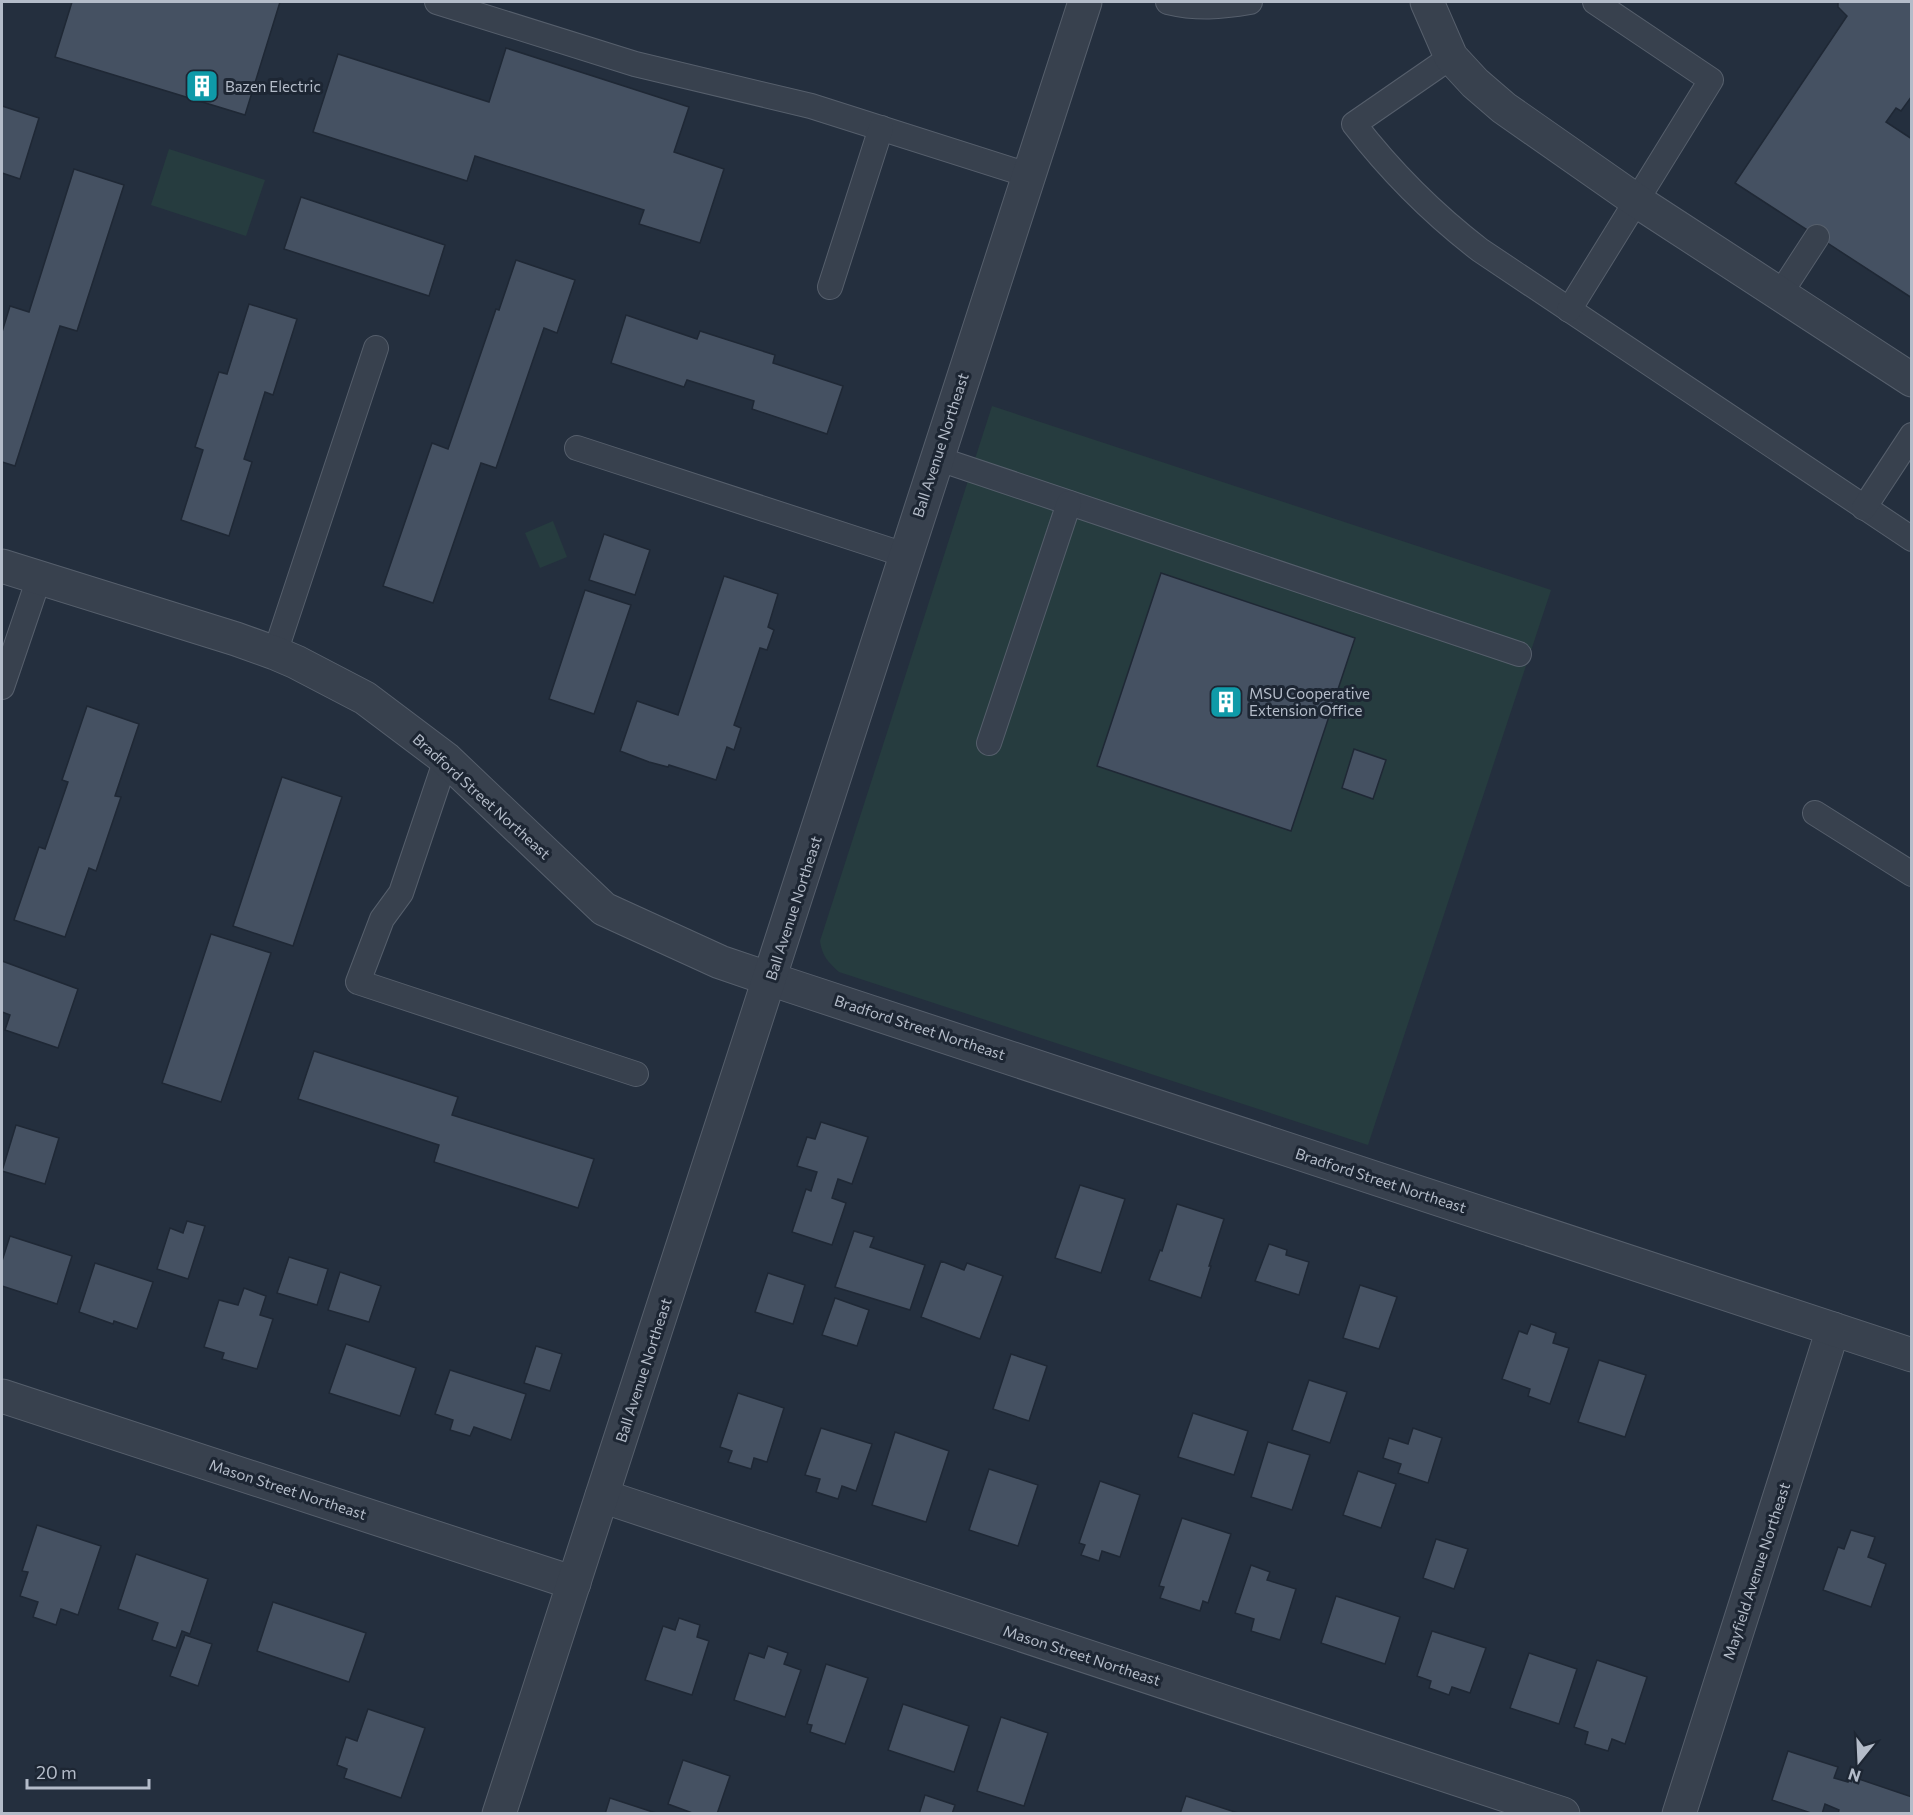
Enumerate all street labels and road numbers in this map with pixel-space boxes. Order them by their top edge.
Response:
street label: Ball Avenue Northeast [908,371,972,519]
street label: Bradford Street Northeast [410,729,554,863]
street label: Ball Avenue Northeast [761,834,825,982]
street label: Bradford Street Northeast [832,991,1008,1063]
street label: Bradford Street Northeast [1293,1144,1469,1216]
street label: Ball Avenue Northeast [611,1296,675,1444]
street label: Mason Street Northeast [207,1455,369,1523]
street label: Mayfield Avenue Northeast [1719,1480,1793,1662]
street label: Mason Street Northeast [1001,1621,1163,1689]

